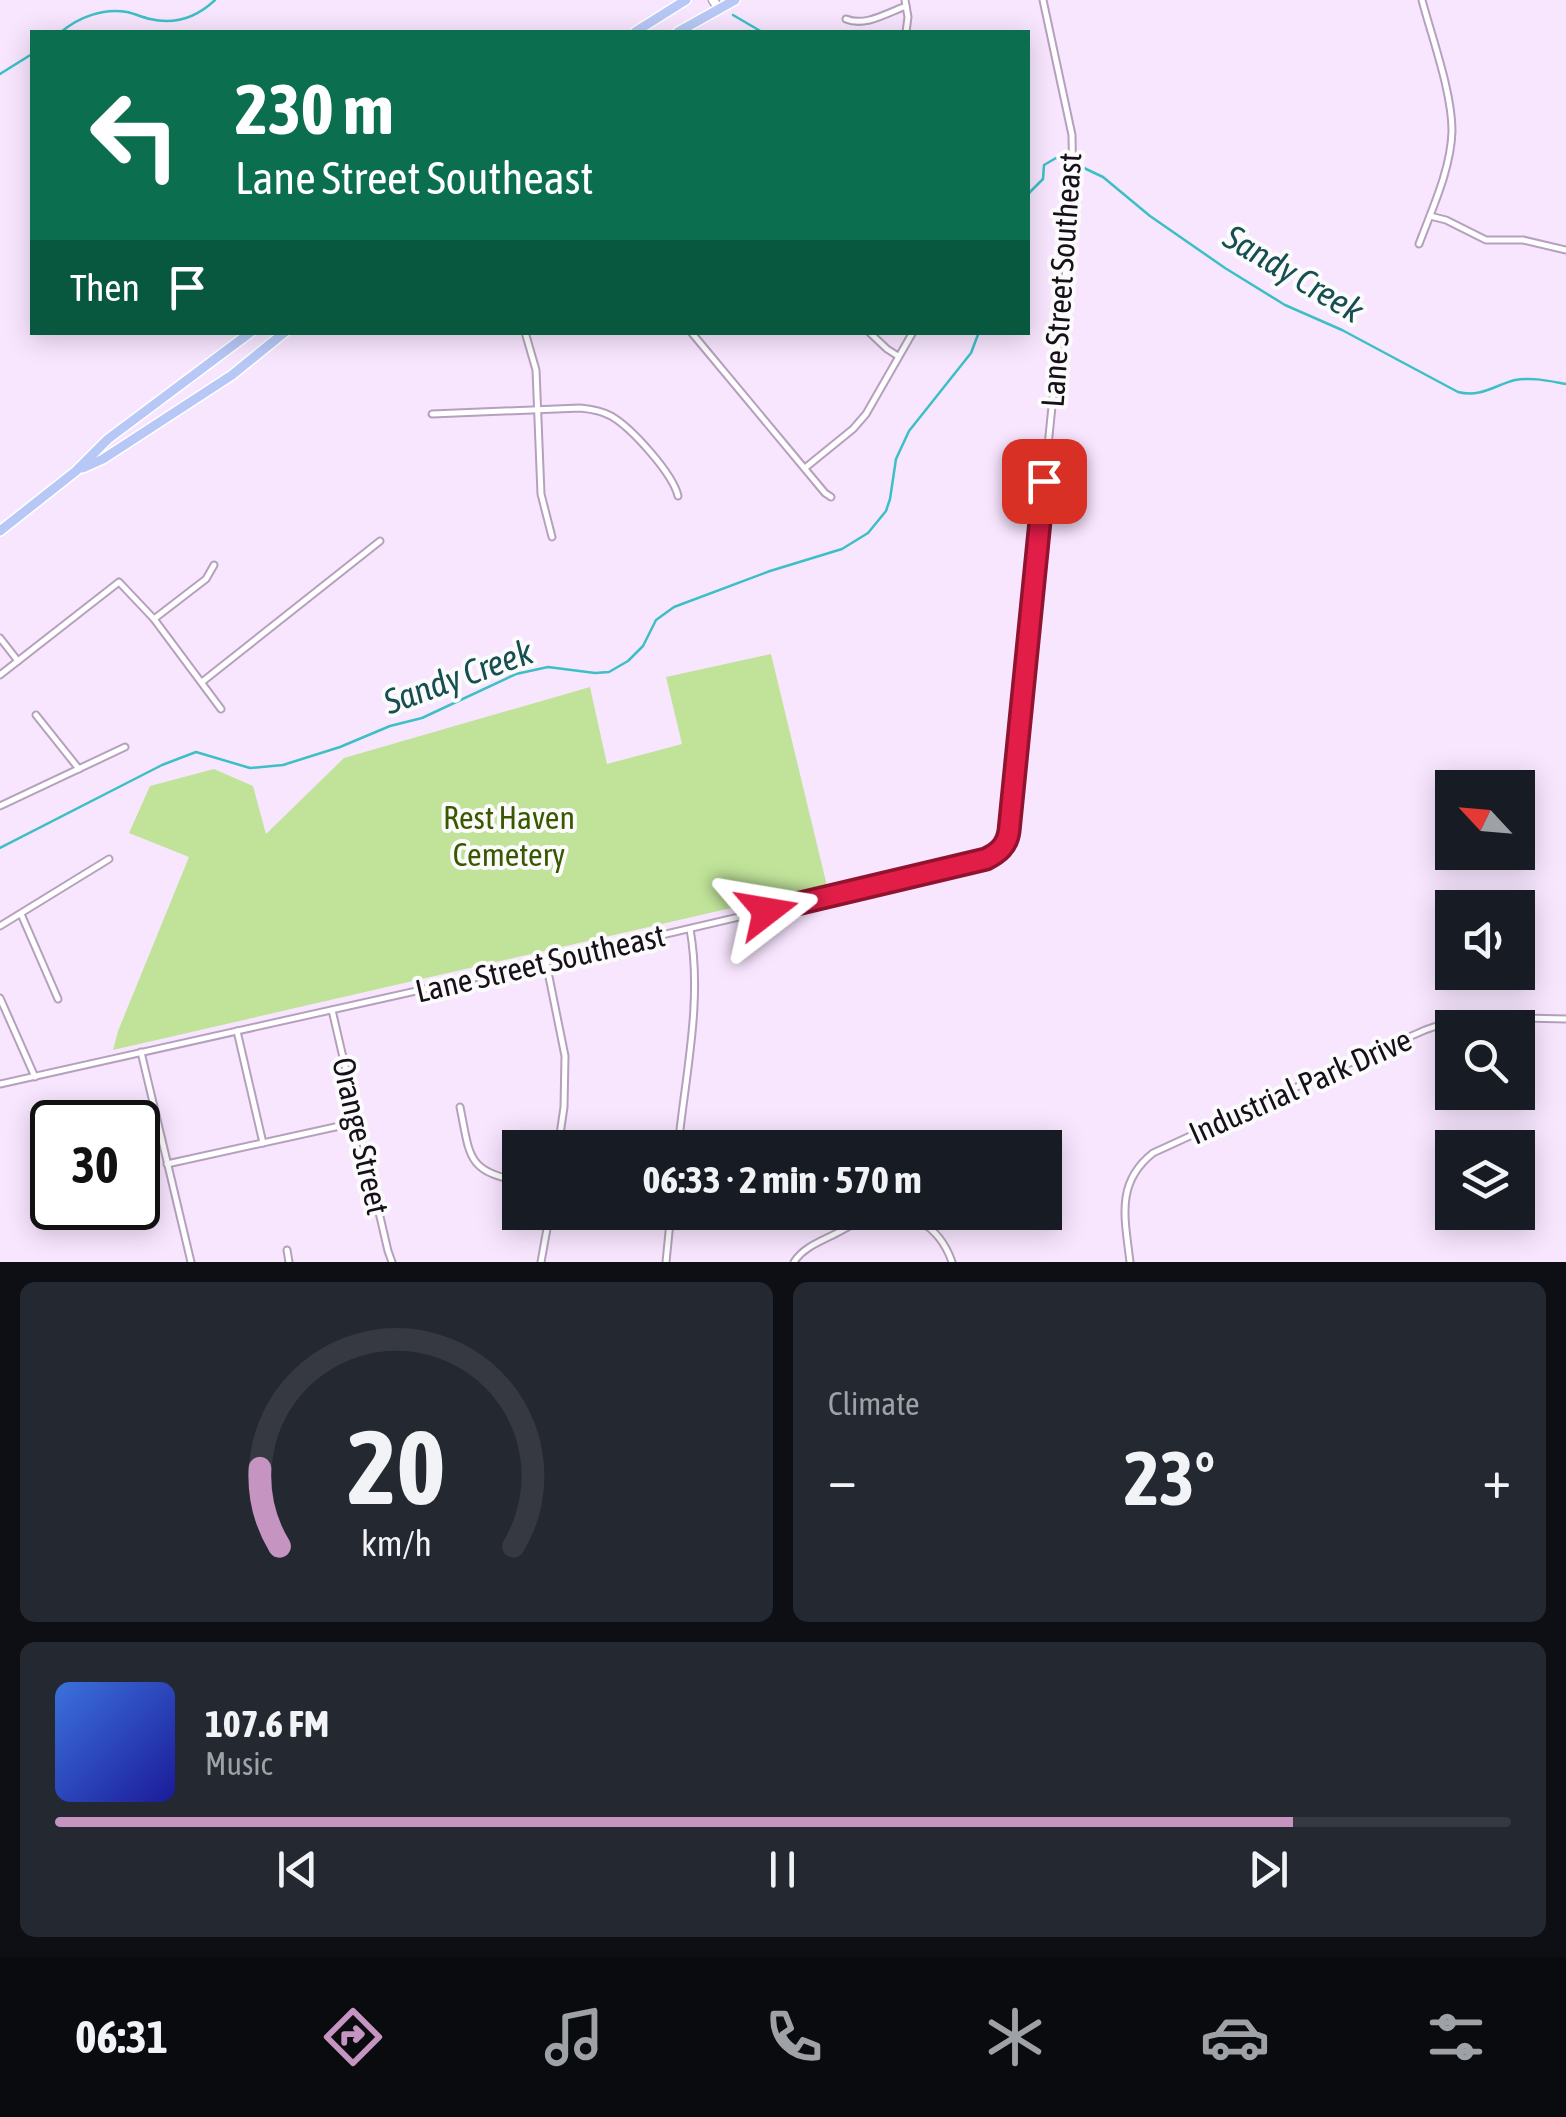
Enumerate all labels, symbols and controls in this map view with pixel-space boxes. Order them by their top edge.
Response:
text: 230 m [235,69,394,149]
icon: left [70,70,200,200]
text: Lane Street Southeast [235,152,593,204]
street label: Lane Street Southeast [1034,152,1088,408]
water label: Sandy Creek [1216,215,1371,330]
icon: arrive [160,260,215,315]
text: Then [70,266,140,309]
pin [1002,439,1087,524]
icon: arrive [1017,454,1072,509]
water label: Sandy Creek [377,630,538,722]
north arrow [1435,770,1535,870]
map controls [1435,770,1535,1230]
park label: Rest Haven Cemetery [443,799,575,873]
position arrow [715,859,819,963]
button: sound [1435,890,1535,990]
street label: Lane Street Southeast [412,916,668,1010]
button: search [1435,1010,1535,1110]
street label: Industrial Park Drive [1183,1020,1417,1152]
street label: Orange Street [325,1054,397,1218]
speed limit sign: 30 [30,1100,160,1230]
button: layers [1435,1130,1535,1230]
text: 06:33 · 2 min · 570 m [642,1158,922,1201]
text: Climate [828,1385,920,1422]
text: 20 [348,1407,445,1526]
text: 23° [1124,1435,1215,1521]
text: − [828,1447,857,1510]
text: + [1482,1447,1511,1510]
text: km/h [361,1523,432,1564]
text: 107.6 FM [205,1702,329,1745]
text: Music [205,1745,272,1782]
icon: previous [270,1842,325,1897]
icon: pause [755,1842,810,1897]
icon: next [1241,1842,1296,1897]
icon: directions [318,2002,388,2072]
icon: music [539,2002,609,2072]
icon: phone [759,2002,829,2072]
icon: climate [980,2002,1050,2072]
icon: car [1200,2002,1270,2072]
icon: filters [1421,2002,1491,2072]
text: 06:31 [75,2011,168,2063]

